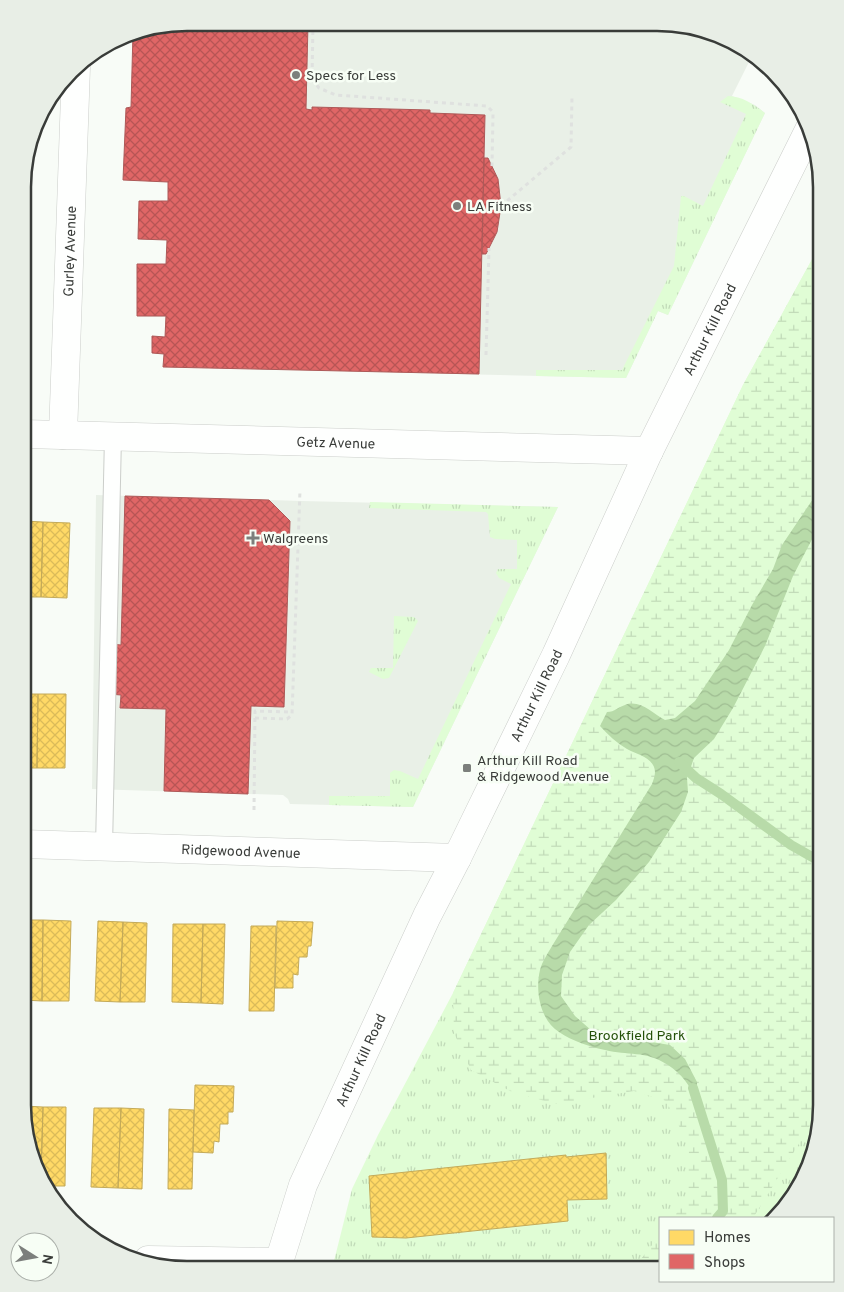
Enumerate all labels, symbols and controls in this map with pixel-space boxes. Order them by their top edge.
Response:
place label: Specs for Less [306,68,396,85]
marker: Specs for Less [290,69,302,81]
place label: LA Fitness [467,199,532,216]
marker: LA Fitness [451,200,463,212]
street label: Gurley Avenue [61,205,81,297]
street label: Arthur Kill Road [681,281,741,379]
street label: Getz Avenue [296,434,376,454]
place label: Walgreens [263,531,328,548]
marker: Walgreens [247,532,259,544]
street label: Arthur Kill Road [508,647,567,745]
place label: Arthur Kill Road & Ridgewood Avenue [477,753,609,786]
marker: Arthur Kill Road & Ridgewood Avenue [461,762,473,774]
street label: Ridgewood Avenue [181,842,301,863]
street label: Arthur Kill Road [333,1012,391,1110]
park label: Brookfield Park [589,1028,685,1045]
legend [659,1217,834,1282]
text: Homes [704,1229,751,1248]
north arrow [10,1232,60,1282]
text: N [37,1253,56,1266]
text: Shops [704,1254,745,1273]

